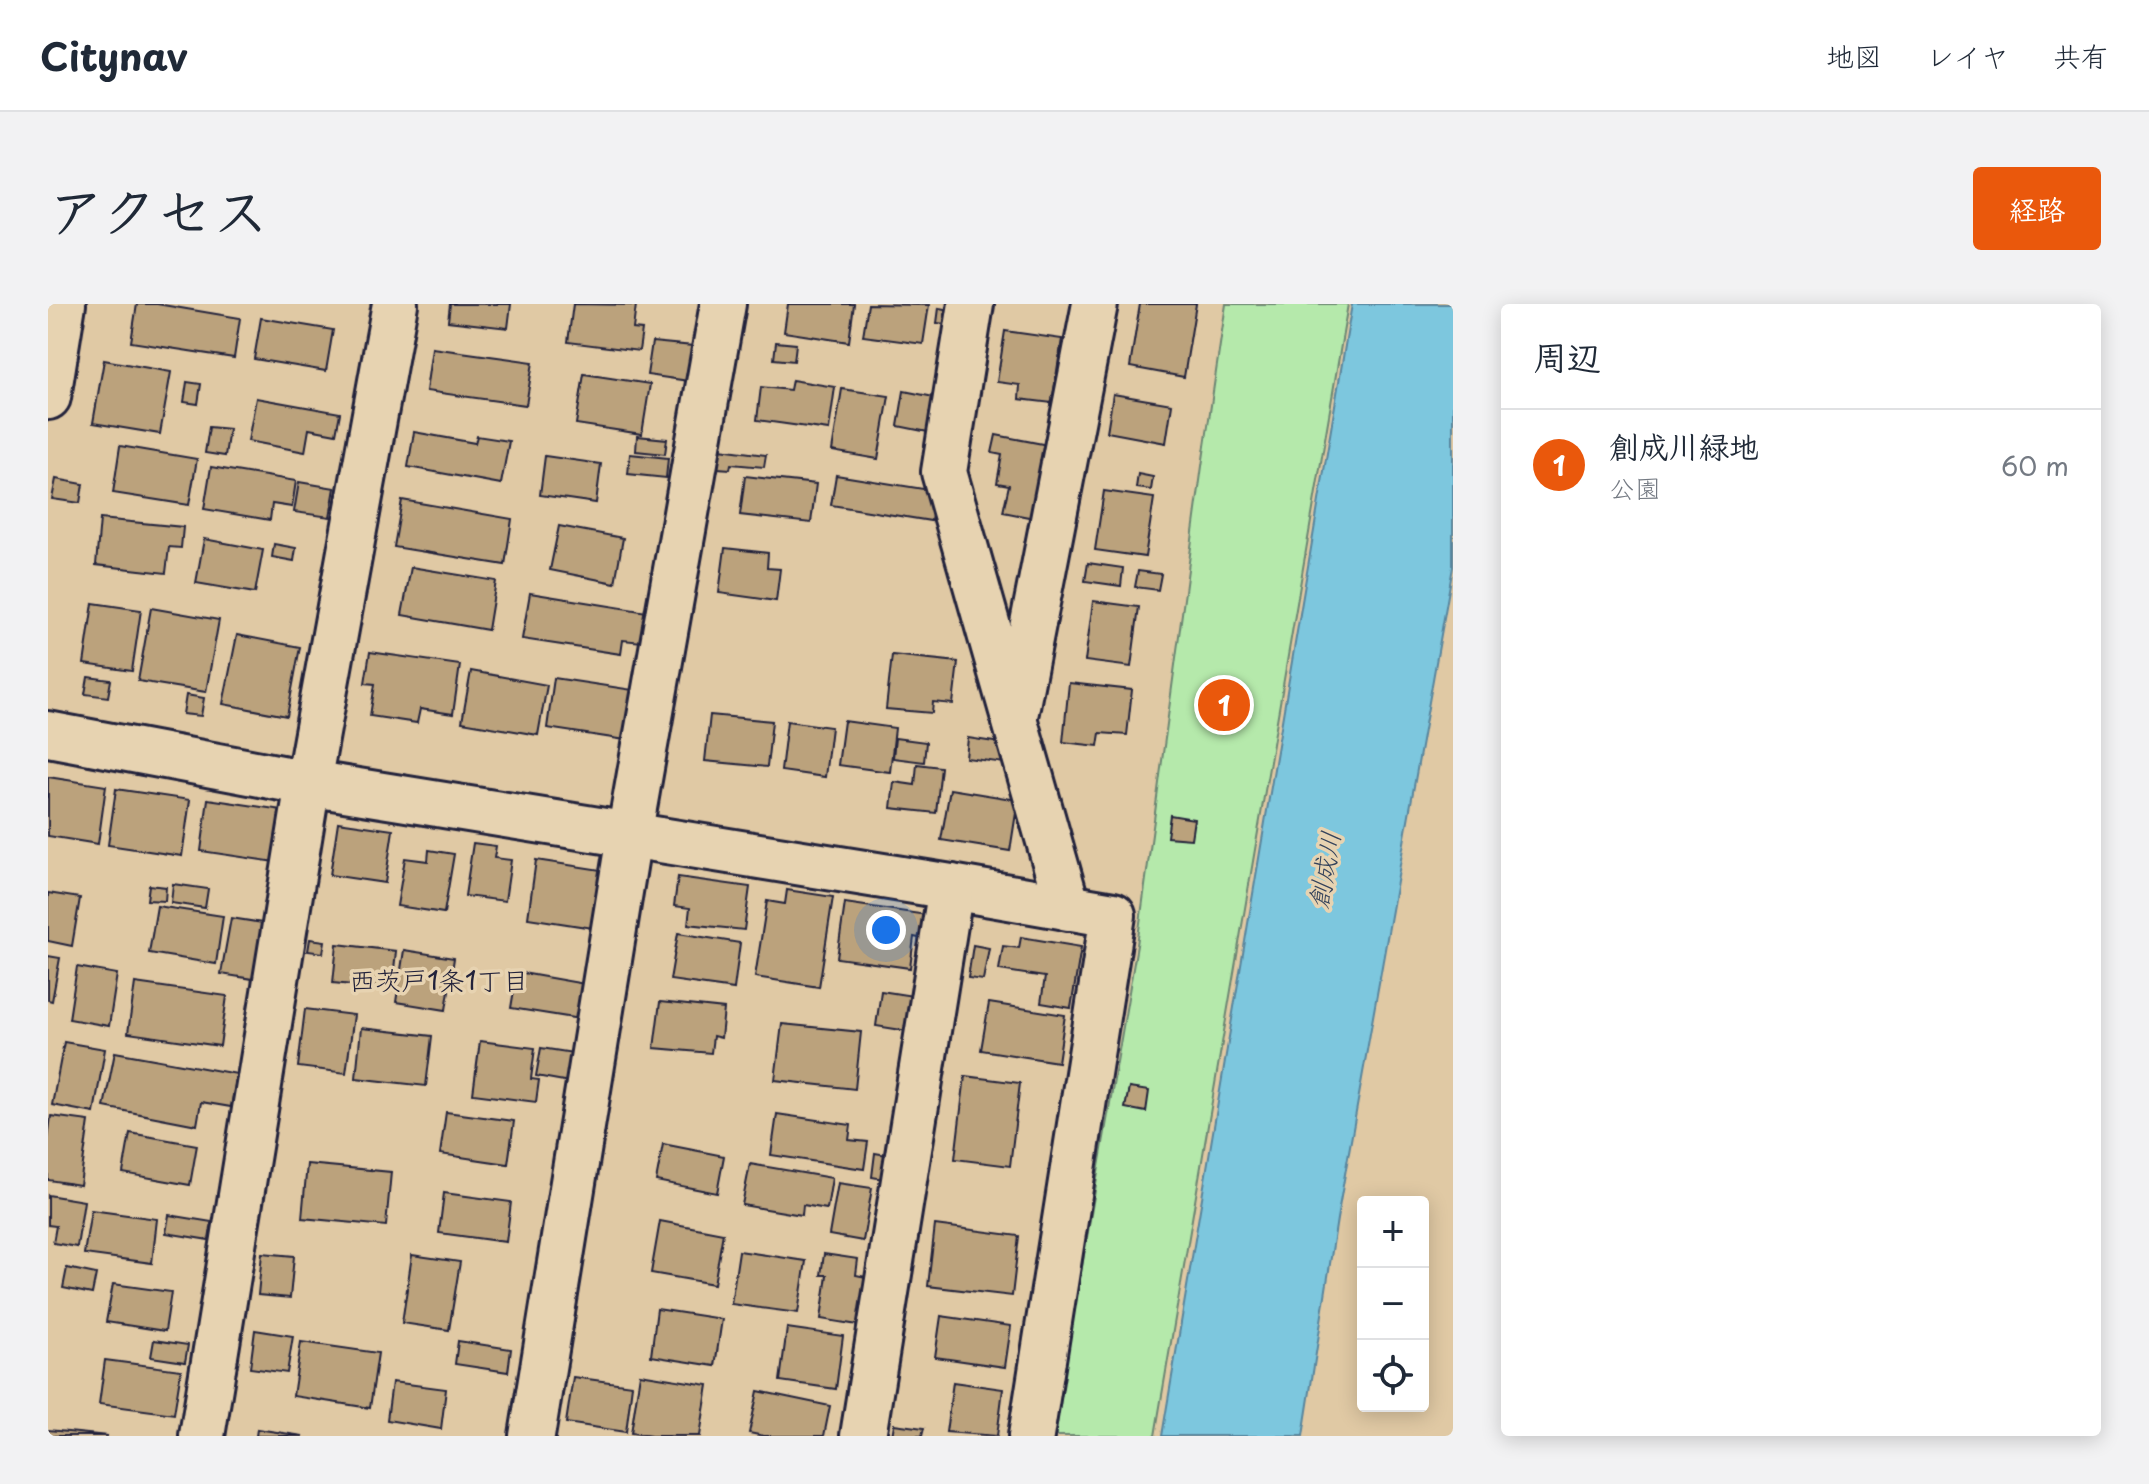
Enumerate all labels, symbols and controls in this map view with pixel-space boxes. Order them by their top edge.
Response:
text: Citynav [40,27,188,84]
text: 地図 [1826,34,1882,77]
text: レイヤ [1926,34,2009,77]
text: 共有 [2053,34,2109,77]
text: アクセス [48,166,269,251]
button: 経路 [1973,167,2101,250]
text: 周辺 [1533,330,1601,382]
text: 創成川緑地 [1609,423,1759,468]
text: 1 [1553,446,1565,485]
text: 60 m [2001,446,2069,485]
text: 公園 [1609,468,1661,507]
pin: 1 [1198,675,1250,735]
water label: 創成川 [1298,828,1350,912]
your location [866,910,906,950]
district label: 西茨戸1条1丁目 [349,960,529,999]
map controls [1357,1196,1429,1412]
button: + [1357,1196,1429,1268]
button: − [1357,1268,1429,1340]
button: locate [1357,1340,1429,1412]

